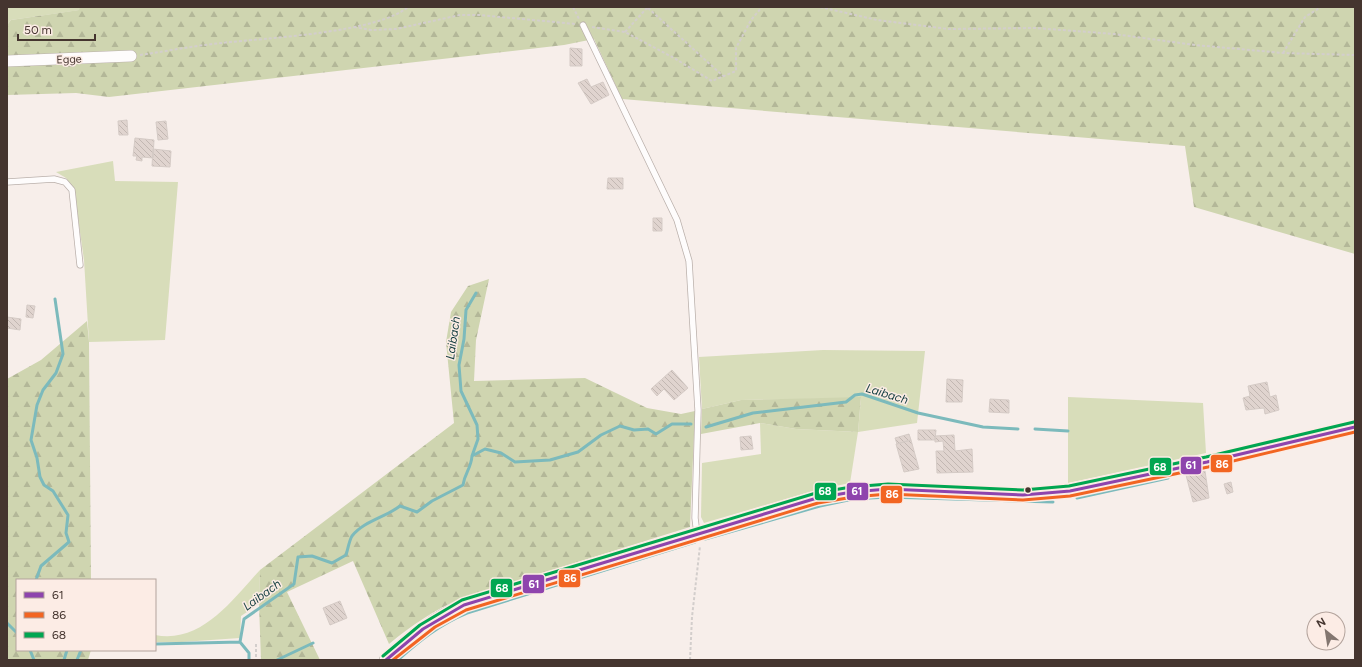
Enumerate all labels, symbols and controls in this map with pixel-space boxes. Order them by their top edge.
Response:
scale bar [18,16,95,42]
text: 50 m [24,23,52,37]
street label: Egge [56,53,82,66]
water label: Laibach [443,315,463,360]
water label: Laibach [864,381,910,407]
line badge: 86 [1210,454,1233,473]
line badge: 61 [1180,456,1202,475]
line badge: 68 [1149,457,1172,476]
text: 86 [1215,458,1229,471]
text: 61 [1185,459,1197,472]
text: 68 [1153,461,1167,474]
line badge: 68 [814,482,837,501]
line badge: 61 [846,482,869,501]
text: 68 [818,485,832,498]
text: 61 [851,485,863,498]
line badge: 86 [880,485,903,504]
unlabelled marker [1023,485,1033,495]
text: 86 [885,488,899,501]
line badge: 86 [558,569,581,588]
text: 86 [563,572,577,585]
line badge: 61 [522,574,545,594]
water label: Laibach [240,576,284,613]
line badge: 68 [490,578,513,598]
text: 61 [528,578,540,591]
legend [16,579,156,651]
text: 68 [495,582,509,595]
text: 61 [52,588,64,602]
text: 86 [52,608,66,622]
north arrow [1306,611,1346,651]
text: N [1314,615,1328,631]
text: 68 [52,628,66,642]

